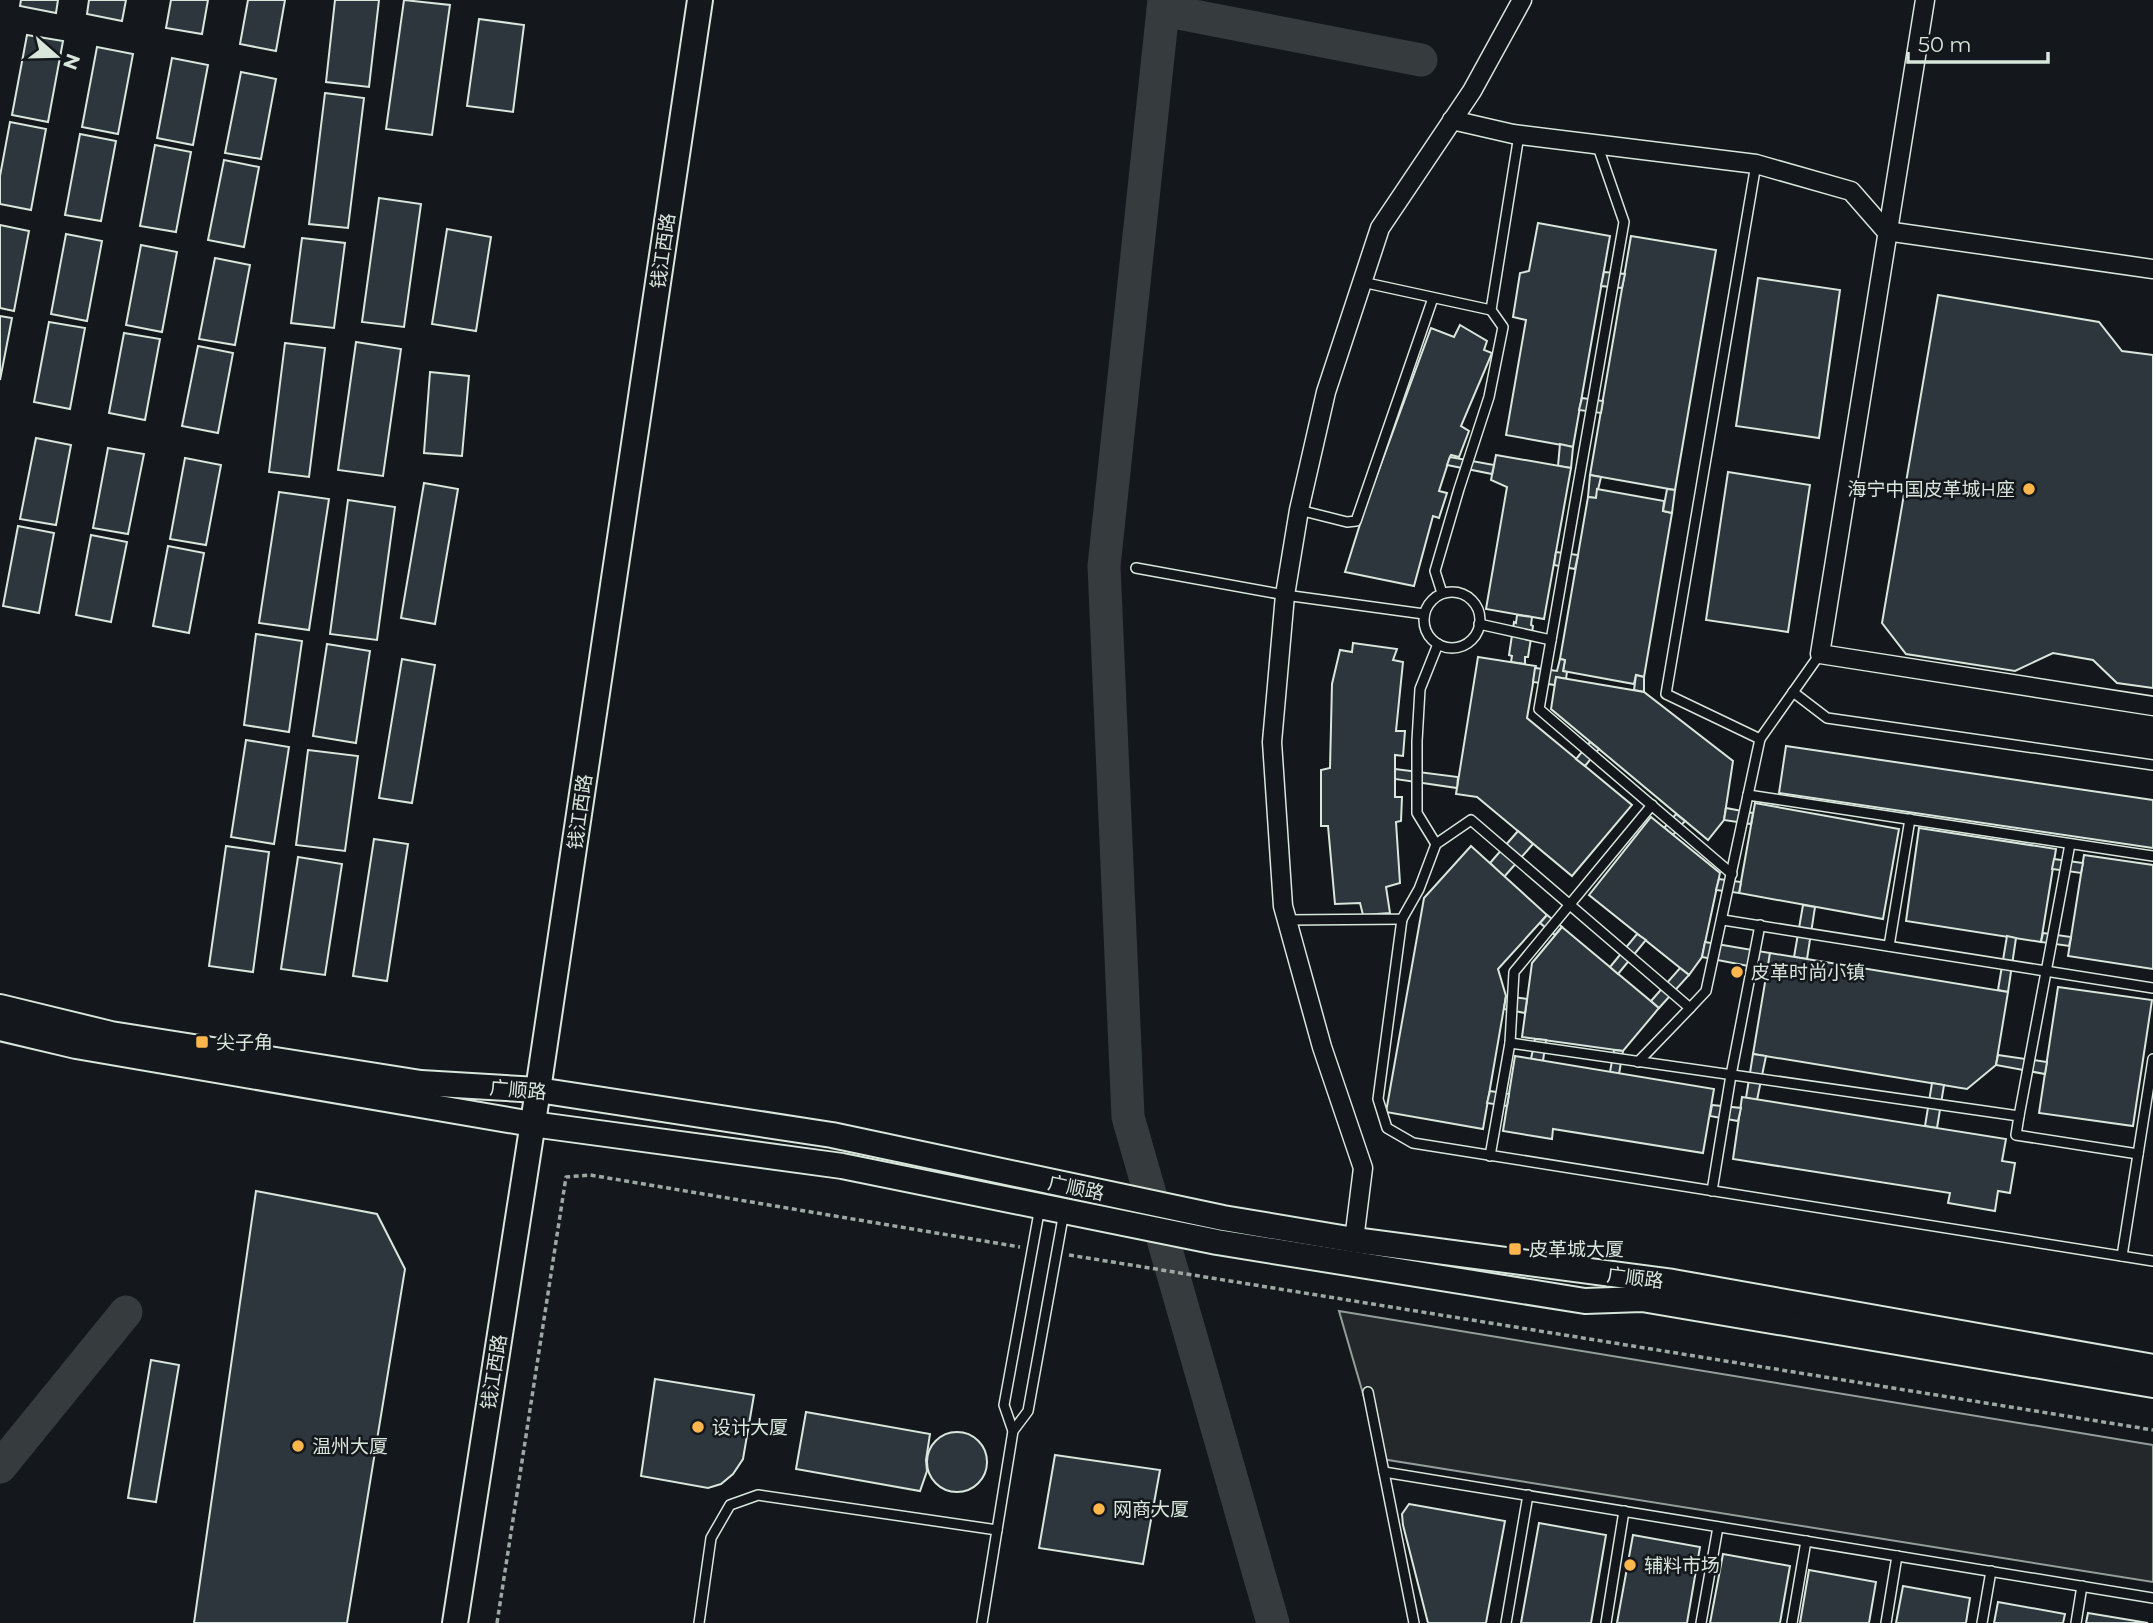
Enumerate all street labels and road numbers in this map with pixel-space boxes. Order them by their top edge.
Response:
street label: 钱江西路 [646,212,680,290]
street label: 钱江西路 [563,773,597,851]
street label: 广顺路 [489,1076,547,1104]
street label: 广顺路 [1046,1171,1106,1205]
street label: 广顺路 [1605,1263,1665,1293]
street label: 钱江西路 [477,1333,511,1411]

